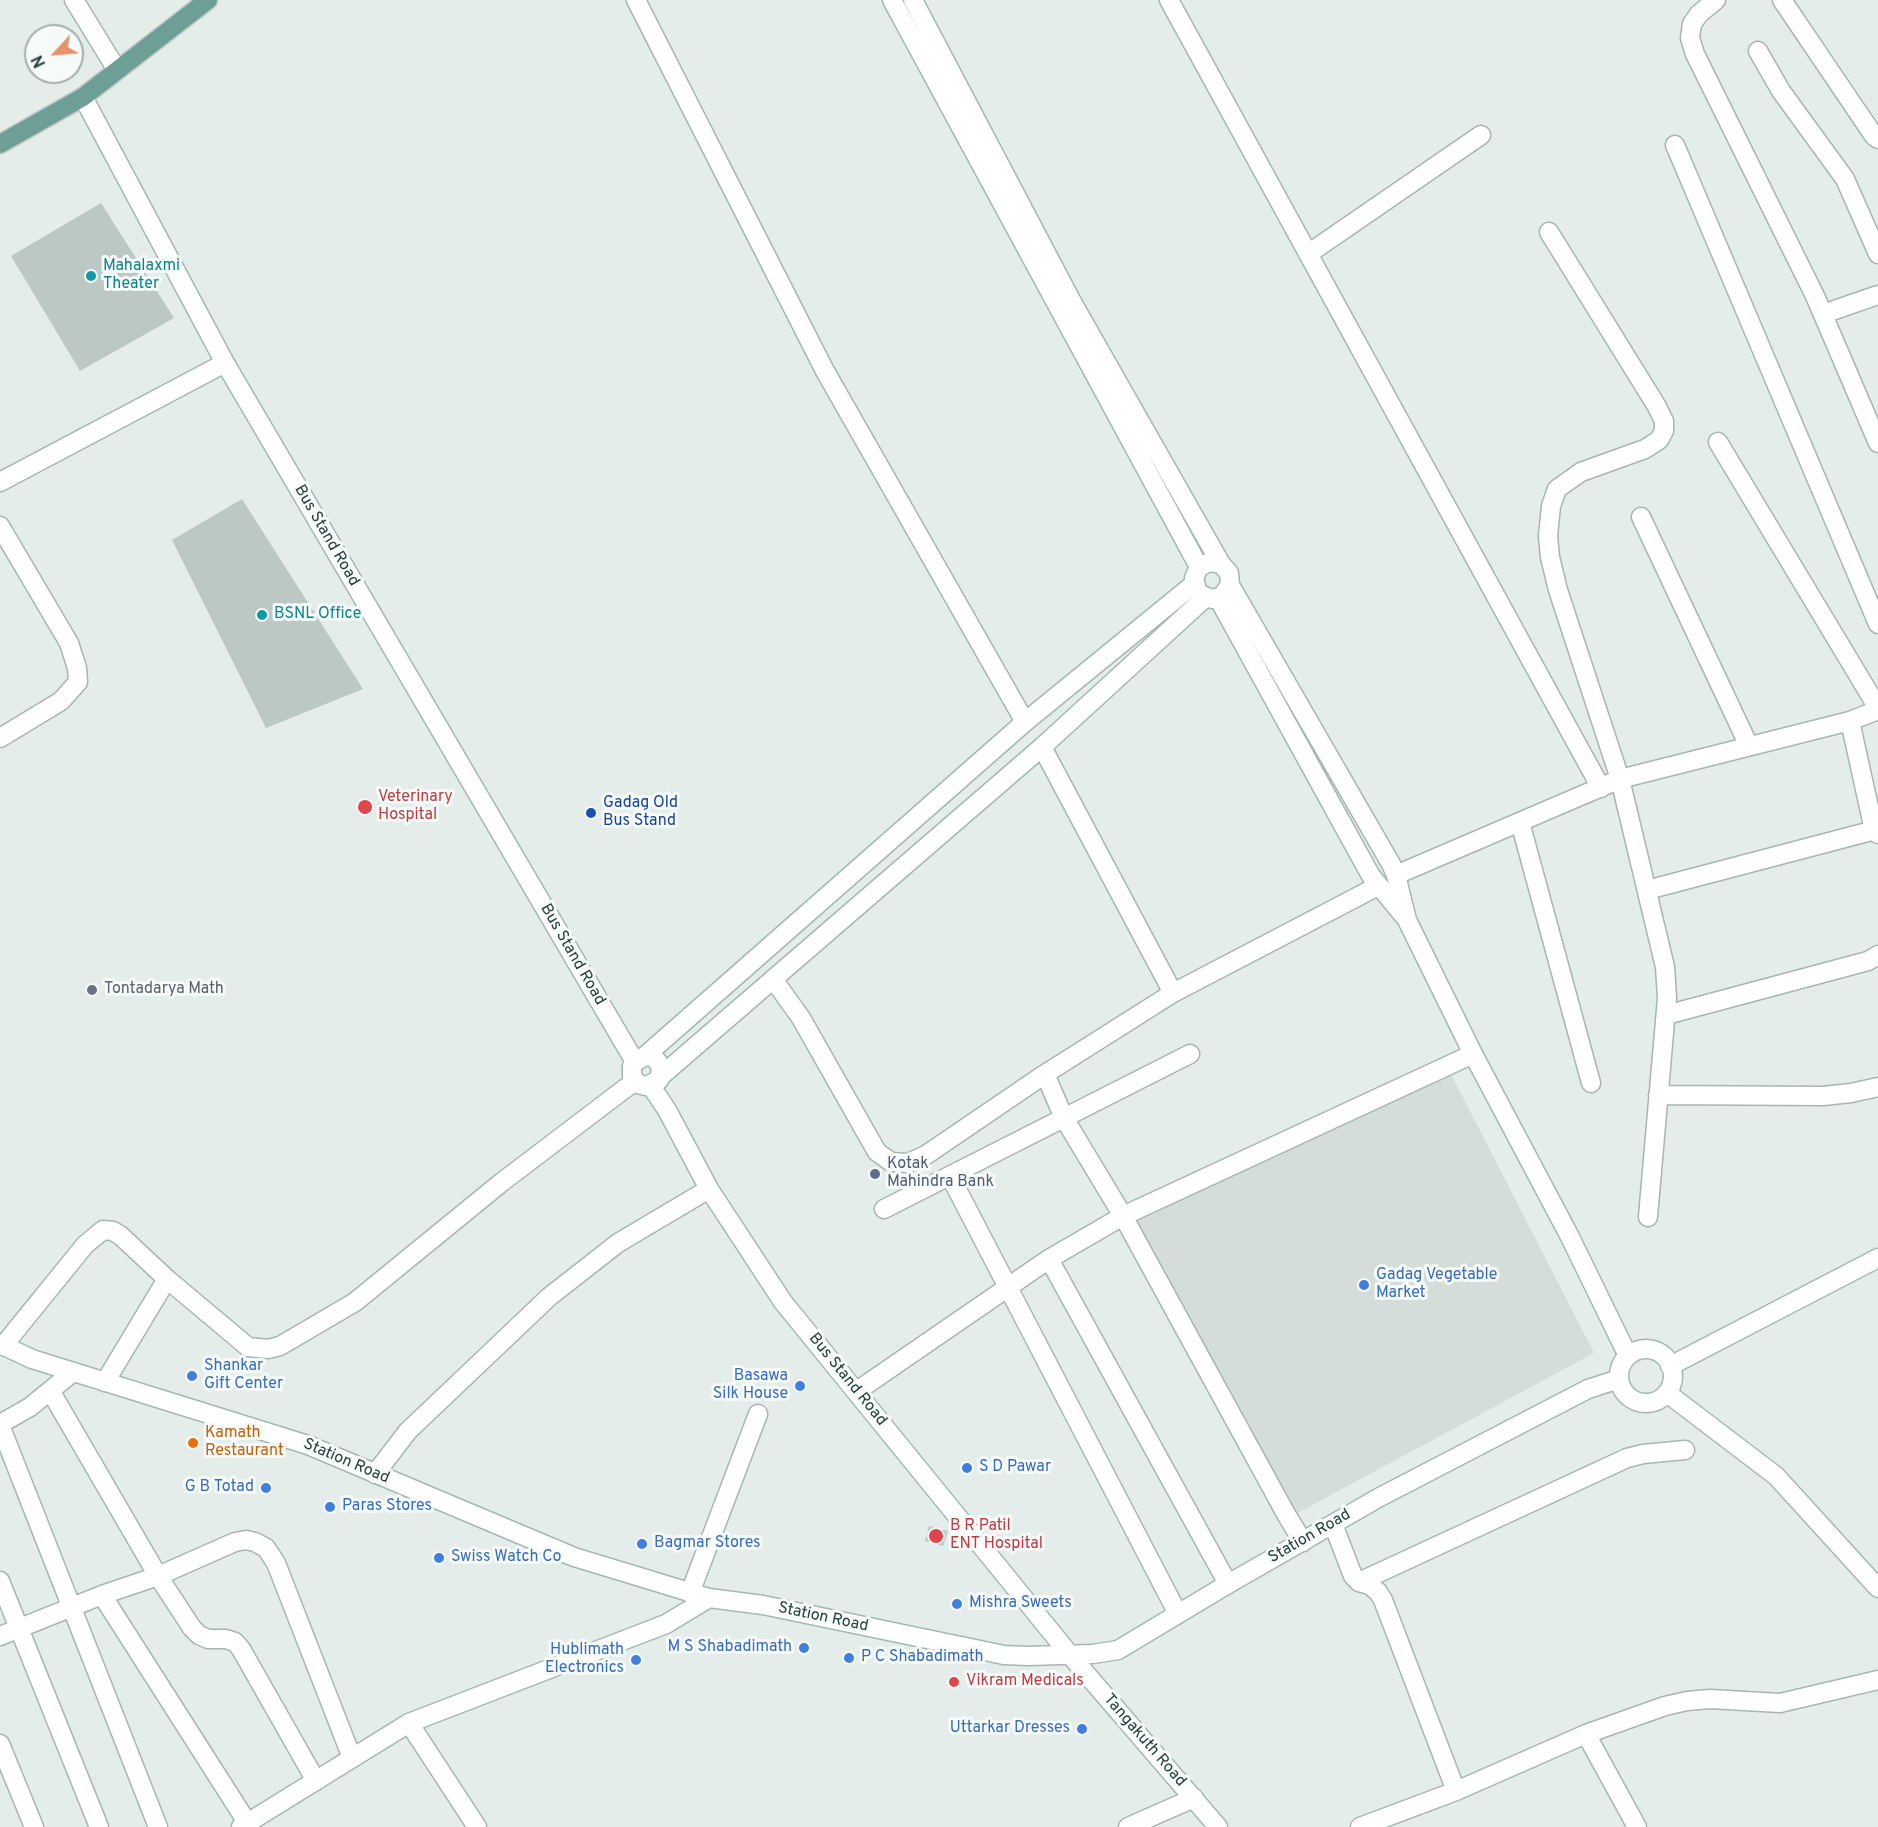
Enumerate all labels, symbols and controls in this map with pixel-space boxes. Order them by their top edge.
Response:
north arrow [24,24,84,84]
text: N [28,51,51,71]
place label: Mahalaxmi Theater [103,257,180,295]
marker: Mahalaxmi Theater [84,269,98,283]
street label: Bus Stand Road [289,482,363,590]
place label: BSNL Office [274,605,361,625]
marker: BSNL Office [255,608,269,622]
place label: Veterinary Hospital [378,788,453,826]
place label: Gadag Old Bus Stand [603,794,678,832]
marker: Veterinary Hospital [356,798,374,816]
marker: Gadag Old Bus Stand [584,806,598,820]
street label: Bus Stand Road [535,901,609,1009]
place label: Tontadarya Math [104,980,224,1000]
marker: Tontadarya Math [85,983,99,997]
place label: Kotak Mahindra Bank [887,1155,994,1193]
marker: Kotak Mahindra Bank [868,1167,882,1181]
place label: Gadag Vegetable Market [1376,1266,1497,1304]
marker: Gadag Vegetable Market [1357,1278,1371,1292]
street label: Bus Stand Road [804,1330,890,1430]
place label: Shankar Gift Center [204,1357,283,1395]
place label: Basawa Silk House [713,1367,788,1405]
marker: Shankar Gift Center [185,1369,199,1383]
marker: Basawa Silk House [793,1379,807,1393]
place label: Kamath Restaurant [205,1424,284,1462]
street label: Station Road [300,1435,392,1489]
marker: Kamath Restaurant [186,1436,200,1450]
place label: S D Pawar [979,1458,1051,1478]
marker: S D Pawar [960,1461,974,1475]
place label: G B Totad [185,1478,254,1498]
marker: G B Totad [259,1481,273,1495]
place label: Paras Stores [342,1497,432,1517]
marker: Paras Stores [323,1500,337,1514]
street label: Station Road [1265,1506,1355,1568]
place label: B R Patil ENT Hospital [950,1517,1043,1555]
marker: B R Patil ENT Hospital [927,1527,945,1545]
place label: Bagmar Stores [654,1534,761,1554]
marker: Bagmar Stores [635,1537,649,1551]
place label: Swiss Watch Co [451,1548,562,1568]
marker: Swiss Watch Co [432,1551,446,1565]
place label: Mishra Sweets [969,1594,1072,1614]
marker: Mishra Sweets [950,1597,964,1611]
street label: Station Road [776,1599,870,1637]
place label: M S Shabadimath [667,1638,792,1658]
place label: Hublimath Electronics [545,1641,624,1679]
marker: M S Shabadimath [797,1641,811,1655]
place label: P C Shabadimath [861,1648,984,1668]
marker: P C Shabadimath [842,1651,856,1665]
marker: Hublimath Electronics [629,1653,643,1667]
place label: Vikram Medicals [966,1672,1084,1692]
marker: Vikram Medicals [947,1675,961,1689]
street label: Tangakuth Road [1099,1691,1189,1791]
place label: Uttarkar Dresses [950,1719,1070,1739]
marker: Uttarkar Dresses [1075,1722,1089,1736]

